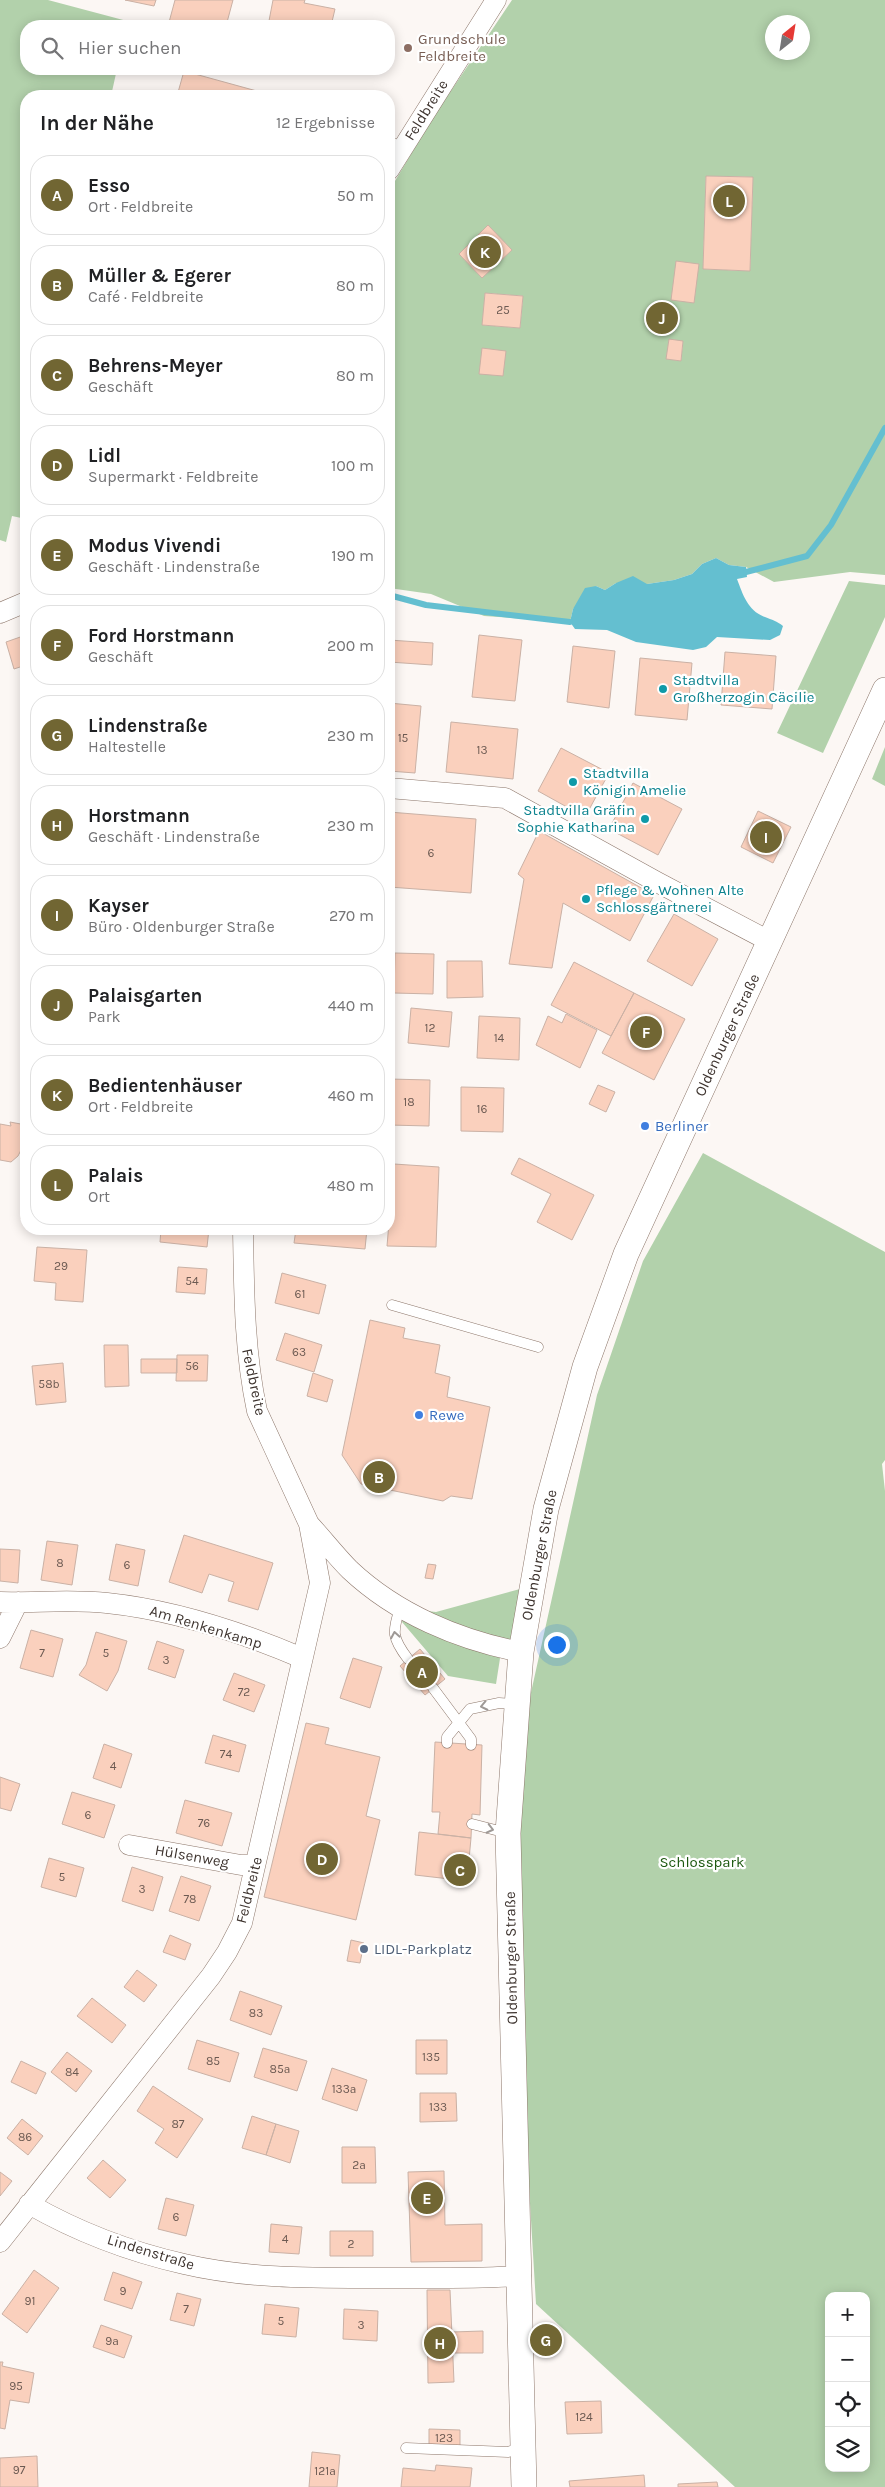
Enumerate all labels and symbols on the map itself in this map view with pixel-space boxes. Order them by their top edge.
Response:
north arrow [765,15,810,60]
place label: Grundschule Feldbreite [418,30,506,65]
marker: Grundschule Feldbreite [402,42,414,54]
street label: Feldbreite [400,76,452,144]
pin: L [713,182,745,220]
pin: K [469,233,501,271]
pin: J [646,299,678,337]
house number: 25 [496,303,510,317]
place label: Stadtvilla Großherzogin Cäcilie [673,671,815,706]
marker: Stadtvilla Großherzogin Cäcilie [657,683,669,695]
house number: 15 [398,731,409,745]
house number: 13 [476,743,488,757]
place label: Stadtvilla Königin Amelie [583,764,686,799]
marker: Stadtvilla Königin Amelie [567,776,579,788]
place label: Stadtvilla Gräfin Sophie Katharina [517,801,635,836]
marker: Stadtvilla Gräfin Sophie Katharina [639,813,651,825]
pin: I [750,818,782,856]
house number: 6 [428,846,435,860]
place label: Pflege & Wohnen Alte Schlossgärtnerei [596,881,744,916]
marker: Pflege & Wohnen Alte Schlossgärtnerei [580,893,592,905]
street label: Oldenburger Straße [691,971,763,1099]
pin: F [630,1013,662,1051]
house number: 12 [425,1021,436,1035]
house number: 14 [494,1031,505,1045]
house number: 18 [403,1095,415,1109]
house number: 16 [477,1102,488,1116]
place label: Berliner [655,1117,709,1135]
marker: Berliner [639,1120,651,1132]
house number: 29 [54,1259,68,1273]
house number: 54 [185,1274,199,1288]
house number: 61 [295,1287,305,1301]
house number: 63 [292,1345,306,1359]
street label: Feldbreite [238,1347,270,1417]
house number: 56 [185,1359,199,1373]
house number: 58b [38,1377,60,1391]
place label: Rewe [429,1406,464,1424]
marker: Rewe [413,1409,425,1421]
pin: B [363,1458,395,1496]
street label: Oldenburger Straße [517,1488,561,1622]
house number: 8 [56,1556,64,1570]
house number: 6 [124,1558,131,1572]
street label: Am Renkenkamp [147,1601,265,1653]
one-way arrow [391,1630,401,1639]
your location [544,1632,570,1658]
house number: 7 [39,1646,45,1660]
house number: 5 [103,1646,110,1660]
house number: 3 [162,1653,170,1667]
pin: A [406,1653,438,1691]
house number: 72 [238,1685,250,1699]
one-way arrow [479,1700,488,1711]
house number: 74 [220,1747,232,1761]
house number: 4 [110,1759,117,1773]
house number: 6 [85,1808,92,1822]
house number: 76 [198,1816,210,1830]
one-way arrow [486,1823,494,1834]
pin: D [306,1840,338,1878]
street label: Hülsenweg [154,1841,231,1871]
pin: C [444,1851,476,1889]
park label: Schlosspark [660,1853,744,1871]
street label: Feldbreite [232,1855,266,1925]
house number: 5 [59,1870,66,1884]
house number: 3 [138,1882,146,1896]
street label: Oldenburger Straße [501,1891,521,2025]
house number: 78 [183,1892,197,1906]
place label: LIDL-Parkplatz [374,1940,472,1958]
marker: LIDL-Parkplatz [358,1943,370,1955]
house number: 83 [249,2006,263,2020]
house number: 135 [422,2050,440,2064]
house number: 85 [206,2054,220,2068]
house number: 85a [270,2062,290,2076]
house number: 84 [65,2065,79,2079]
house number: 133a [332,2082,356,2096]
house number: 133 [429,2100,447,2114]
house number: 87 [171,2117,185,2131]
house number: 86 [18,2130,32,2144]
house number: 2a [352,2158,366,2172]
pin: E [411,2179,443,2217]
house number: 6 [173,2210,180,2224]
street label: Lindenstraße [105,2230,197,2274]
house number: 4 [282,2232,289,2246]
house number: 2 [348,2237,355,2251]
house number: 9 [120,2284,127,2298]
house number: 91 [25,2294,35,2308]
house number: 7 [183,2302,189,2316]
house number: 5 [278,2314,285,2328]
house number: 3 [357,2318,365,2332]
pin: G [530,2321,562,2359]
pin: H [424,2324,456,2362]
house number: 9a [105,2334,119,2348]
house number: 95 [9,2379,23,2393]
house number: 124 [575,2410,593,2424]
house number: 123 [435,2431,453,2445]
house number: 97 [13,2463,26,2477]
house number: 121a [314,2464,336,2478]

